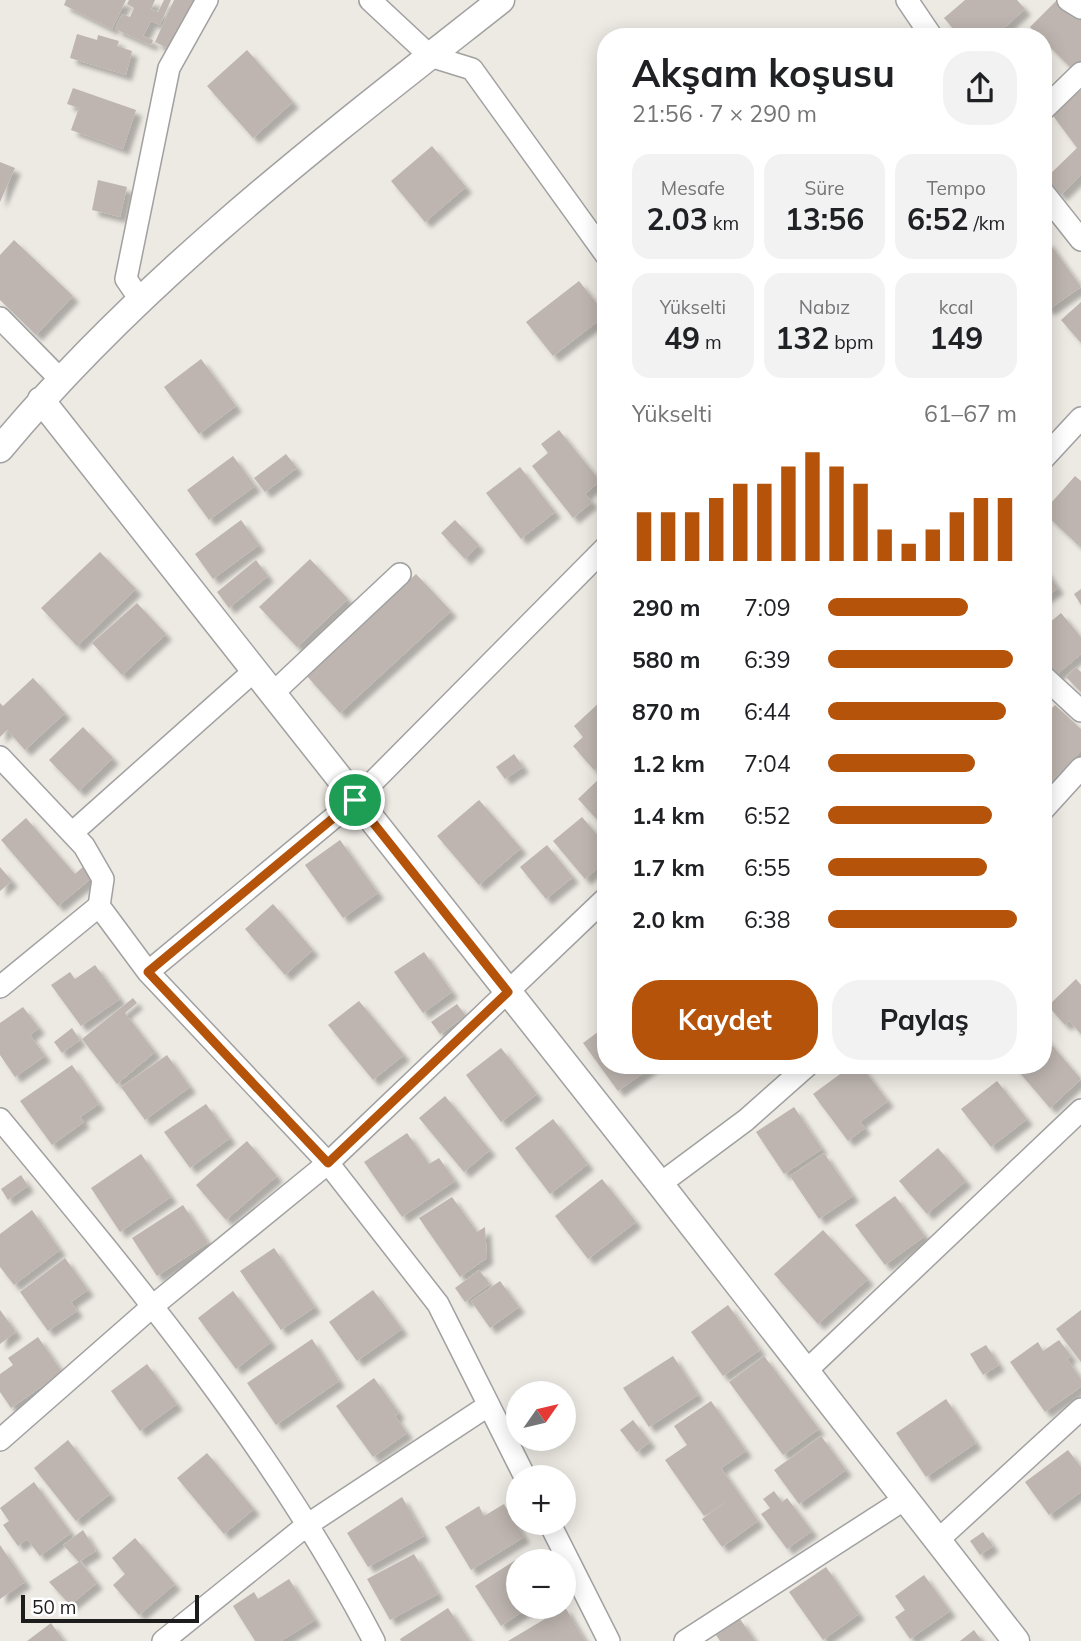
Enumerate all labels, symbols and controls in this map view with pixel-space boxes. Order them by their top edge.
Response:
text: Akşam koşusu [632,49,895,97]
button: share [943,51,1017,125]
text: 21:56 · 7 × 290 m [632,99,817,128]
text: Mesafe [661,176,725,200]
text: Süre [805,176,844,200]
text: Tempo [927,176,986,200]
text: 2.03 [646,200,708,238]
text: 13:56 [785,200,864,238]
text: 6:52 [907,200,968,238]
text: km [708,211,739,235]
text: /km [968,211,1005,235]
text: Yükselti [660,295,726,319]
text: Nabız [799,295,850,319]
text: kcal [939,295,974,319]
text: 49 [664,319,700,357]
text: 132 [775,319,829,357]
text: 149 [929,319,983,357]
text: m [700,330,722,354]
text: bpm [829,330,874,354]
text: Yükselti [632,399,712,428]
text: 61–67 m [924,399,1017,428]
text: 290 m [632,593,700,622]
text: 7:09 [744,593,791,622]
text: 580 m [632,645,700,674]
text: 6:39 [744,645,791,674]
text: 870 m [632,697,700,726]
text: 6:44 [744,697,791,726]
text: 1.2 km [632,749,705,778]
text: 7:04 [744,749,791,778]
pin [325,770,385,830]
icon: arrive [336,781,374,819]
text: 1.4 km [632,801,705,830]
text: 6:52 [744,801,791,830]
text: 1.7 km [632,853,705,882]
text: 6:55 [744,853,791,882]
text: 2.0 km [632,905,705,934]
text: 6:38 [744,905,791,934]
button: Kaydet [632,980,818,1060]
button: Paylaş [832,980,1017,1060]
north arrow [506,1381,576,1451]
map controls [506,1381,576,1619]
button: + [506,1465,576,1535]
button: − [506,1549,576,1619]
scale bar [21,1592,200,1624]
text: 50 m [32,1595,76,1619]

